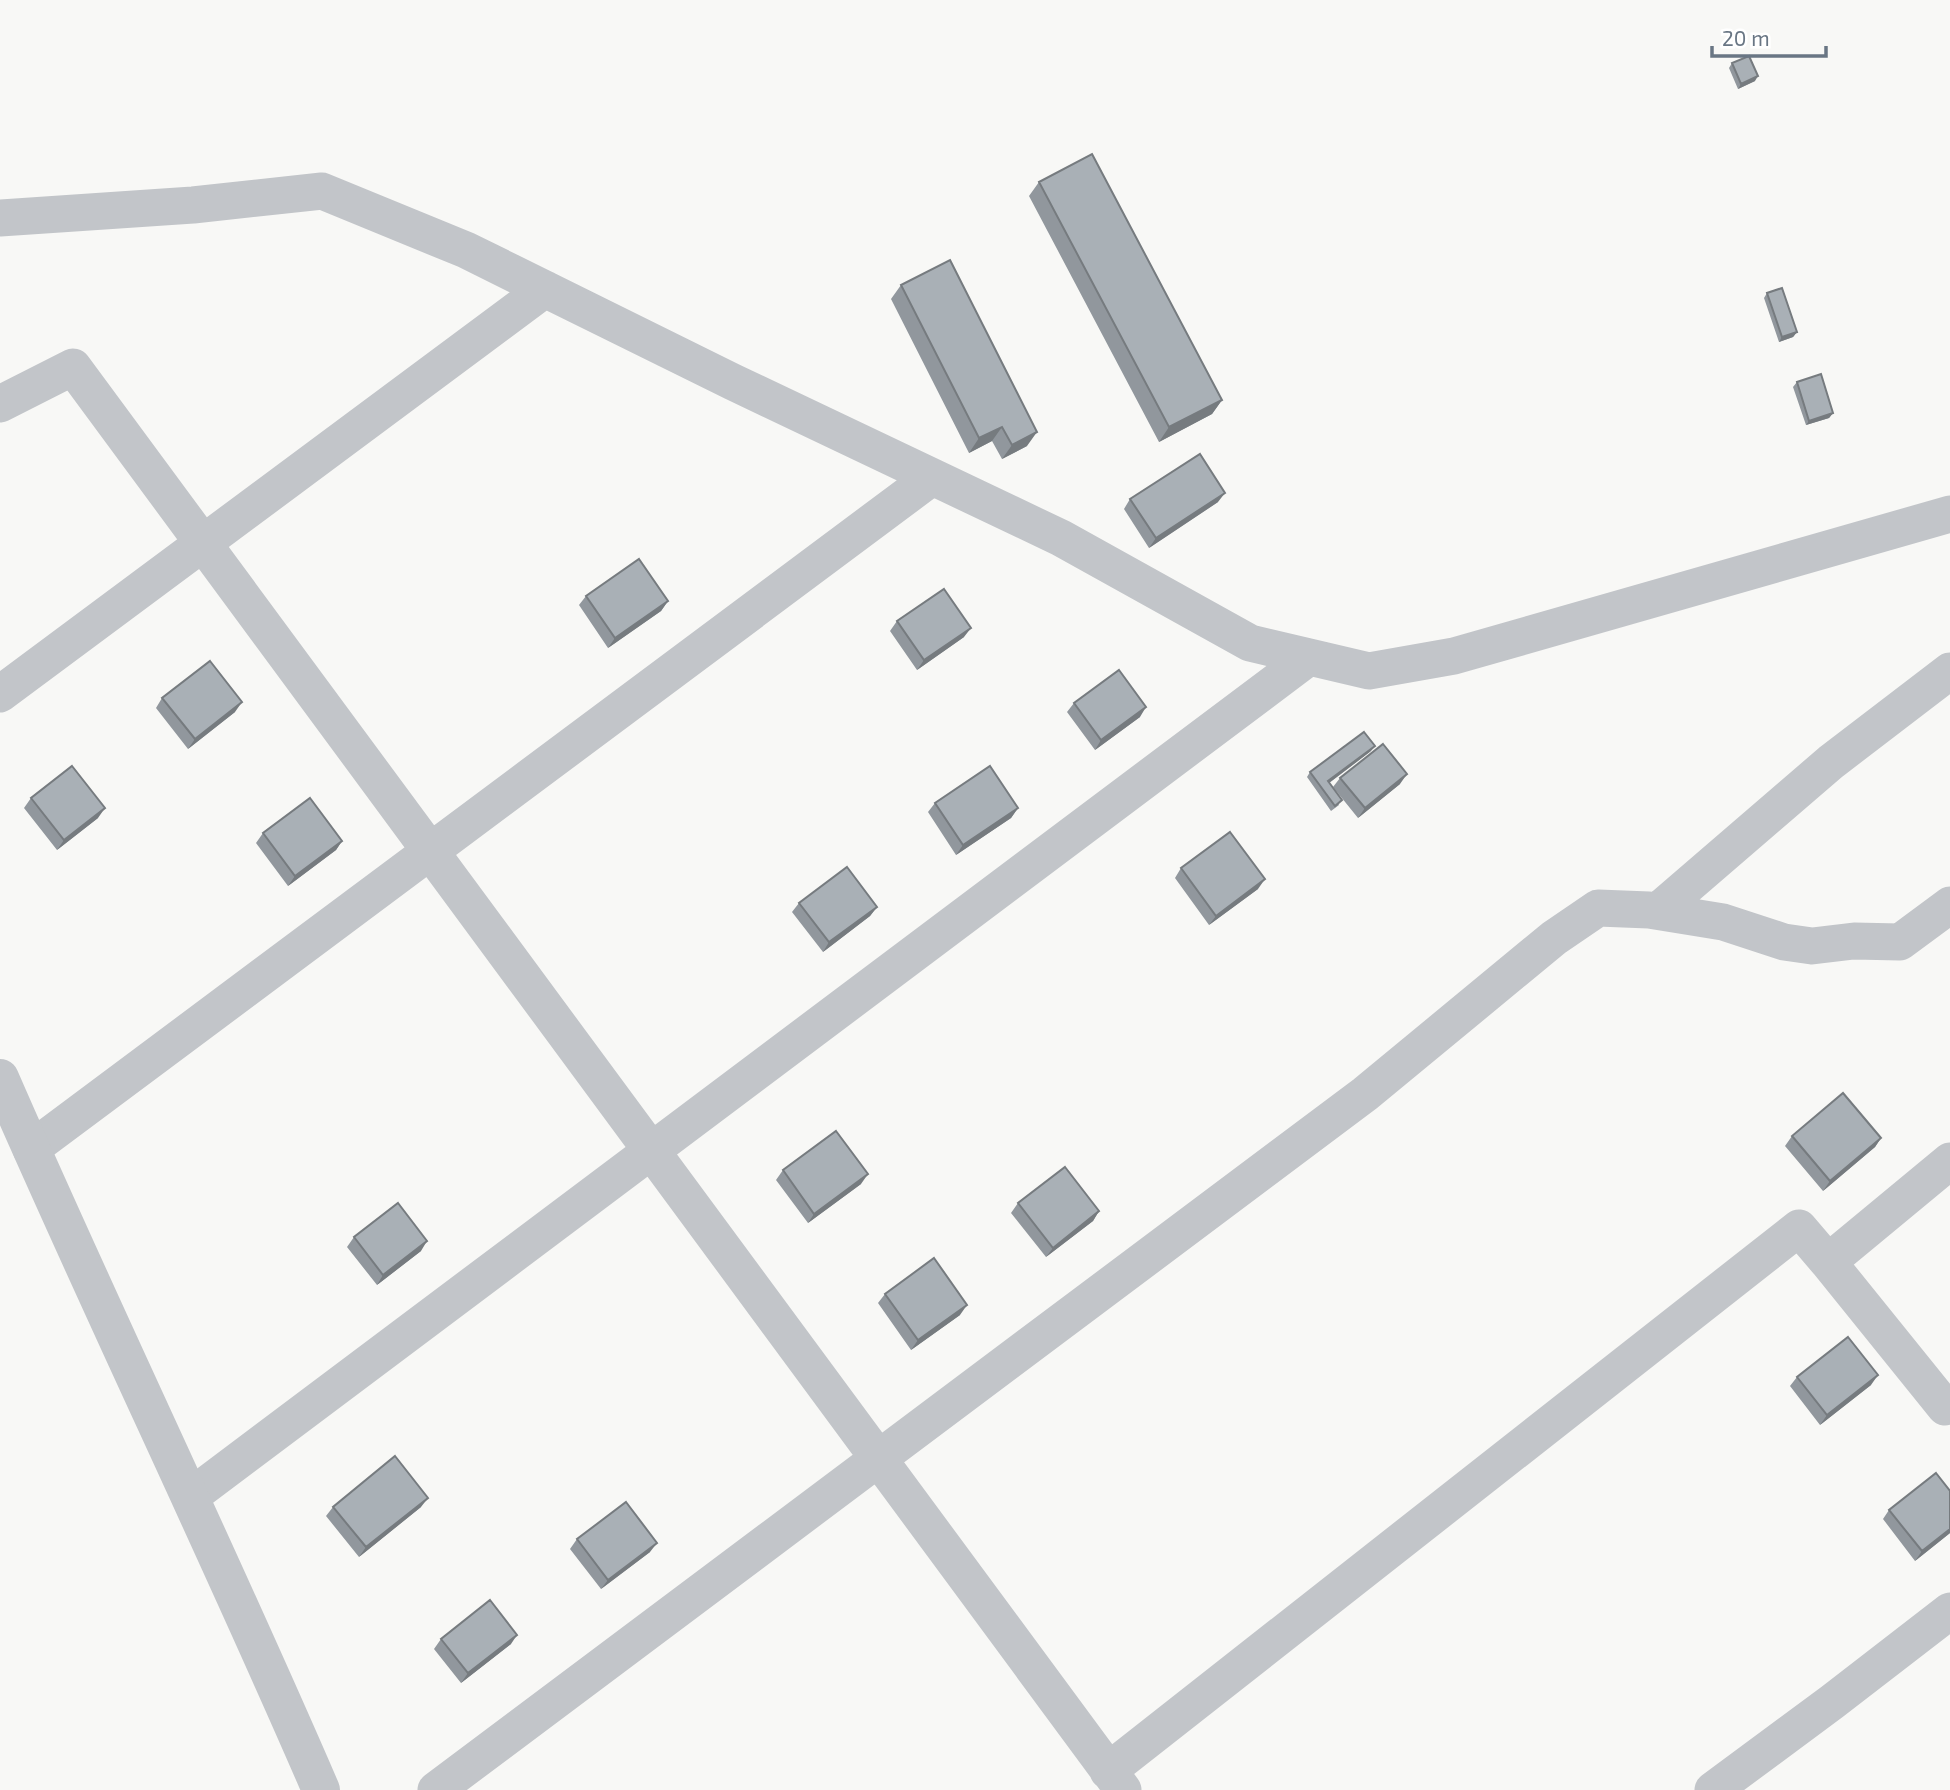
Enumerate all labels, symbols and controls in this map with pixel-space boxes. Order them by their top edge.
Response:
scale bar [1712,14,1826,58]
text: 20 m [1722,25,1770,50]

